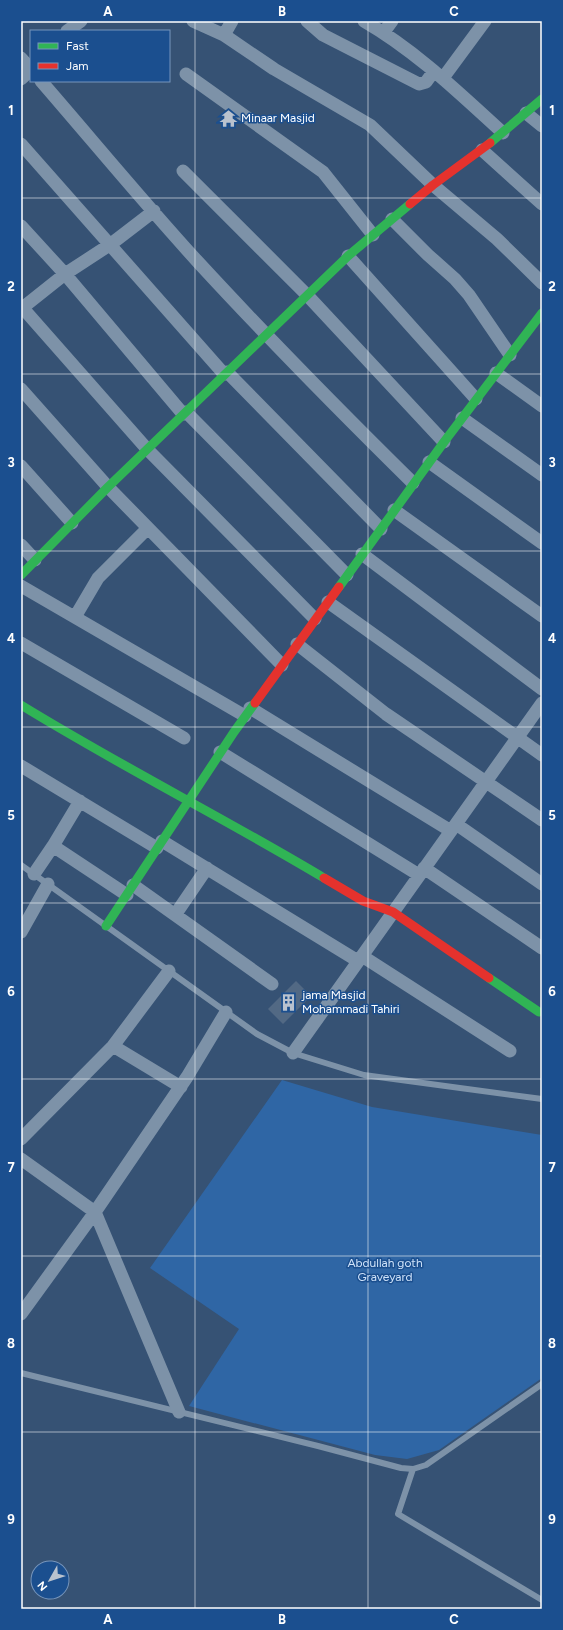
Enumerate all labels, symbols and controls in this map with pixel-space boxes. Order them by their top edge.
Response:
text: A [103,4,113,19]
text: B [278,4,286,19]
text: C [449,4,459,19]
legend [30,30,170,82]
text: Fast [66,39,89,53]
text: Jam [66,59,89,73]
text: 1 [8,103,14,118]
text: 1 [549,103,555,118]
temple icon: Minaar Masjid [218,108,238,128]
place label: Minaar Masjid [241,111,315,125]
text: 2 [7,279,15,294]
text: 2 [548,279,556,294]
text: 3 [7,455,15,470]
text: 3 [548,455,556,470]
text: 4 [7,631,15,646]
text: 4 [548,631,556,646]
text: 5 [7,808,15,823]
text: 5 [548,808,556,823]
text: 6 [7,984,15,999]
text: 6 [548,984,556,999]
place label: jama Masjid Mohammadi Tahiri [301,988,400,1016]
building icon: jama Masjid Mohammadi Tahiri [279,992,299,1012]
text: 7 [7,1160,15,1175]
text: 7 [548,1160,556,1175]
park label: Abdullah goth Graveyard [347,1256,423,1284]
text: 8 [7,1336,15,1351]
text: 8 [548,1336,556,1351]
text: 9 [7,1512,15,1527]
text: 9 [548,1512,556,1527]
north arrow [30,1560,70,1600]
text: N [35,1579,50,1593]
text: A [103,1612,113,1627]
text: B [278,1612,286,1627]
text: C [449,1612,459,1627]

